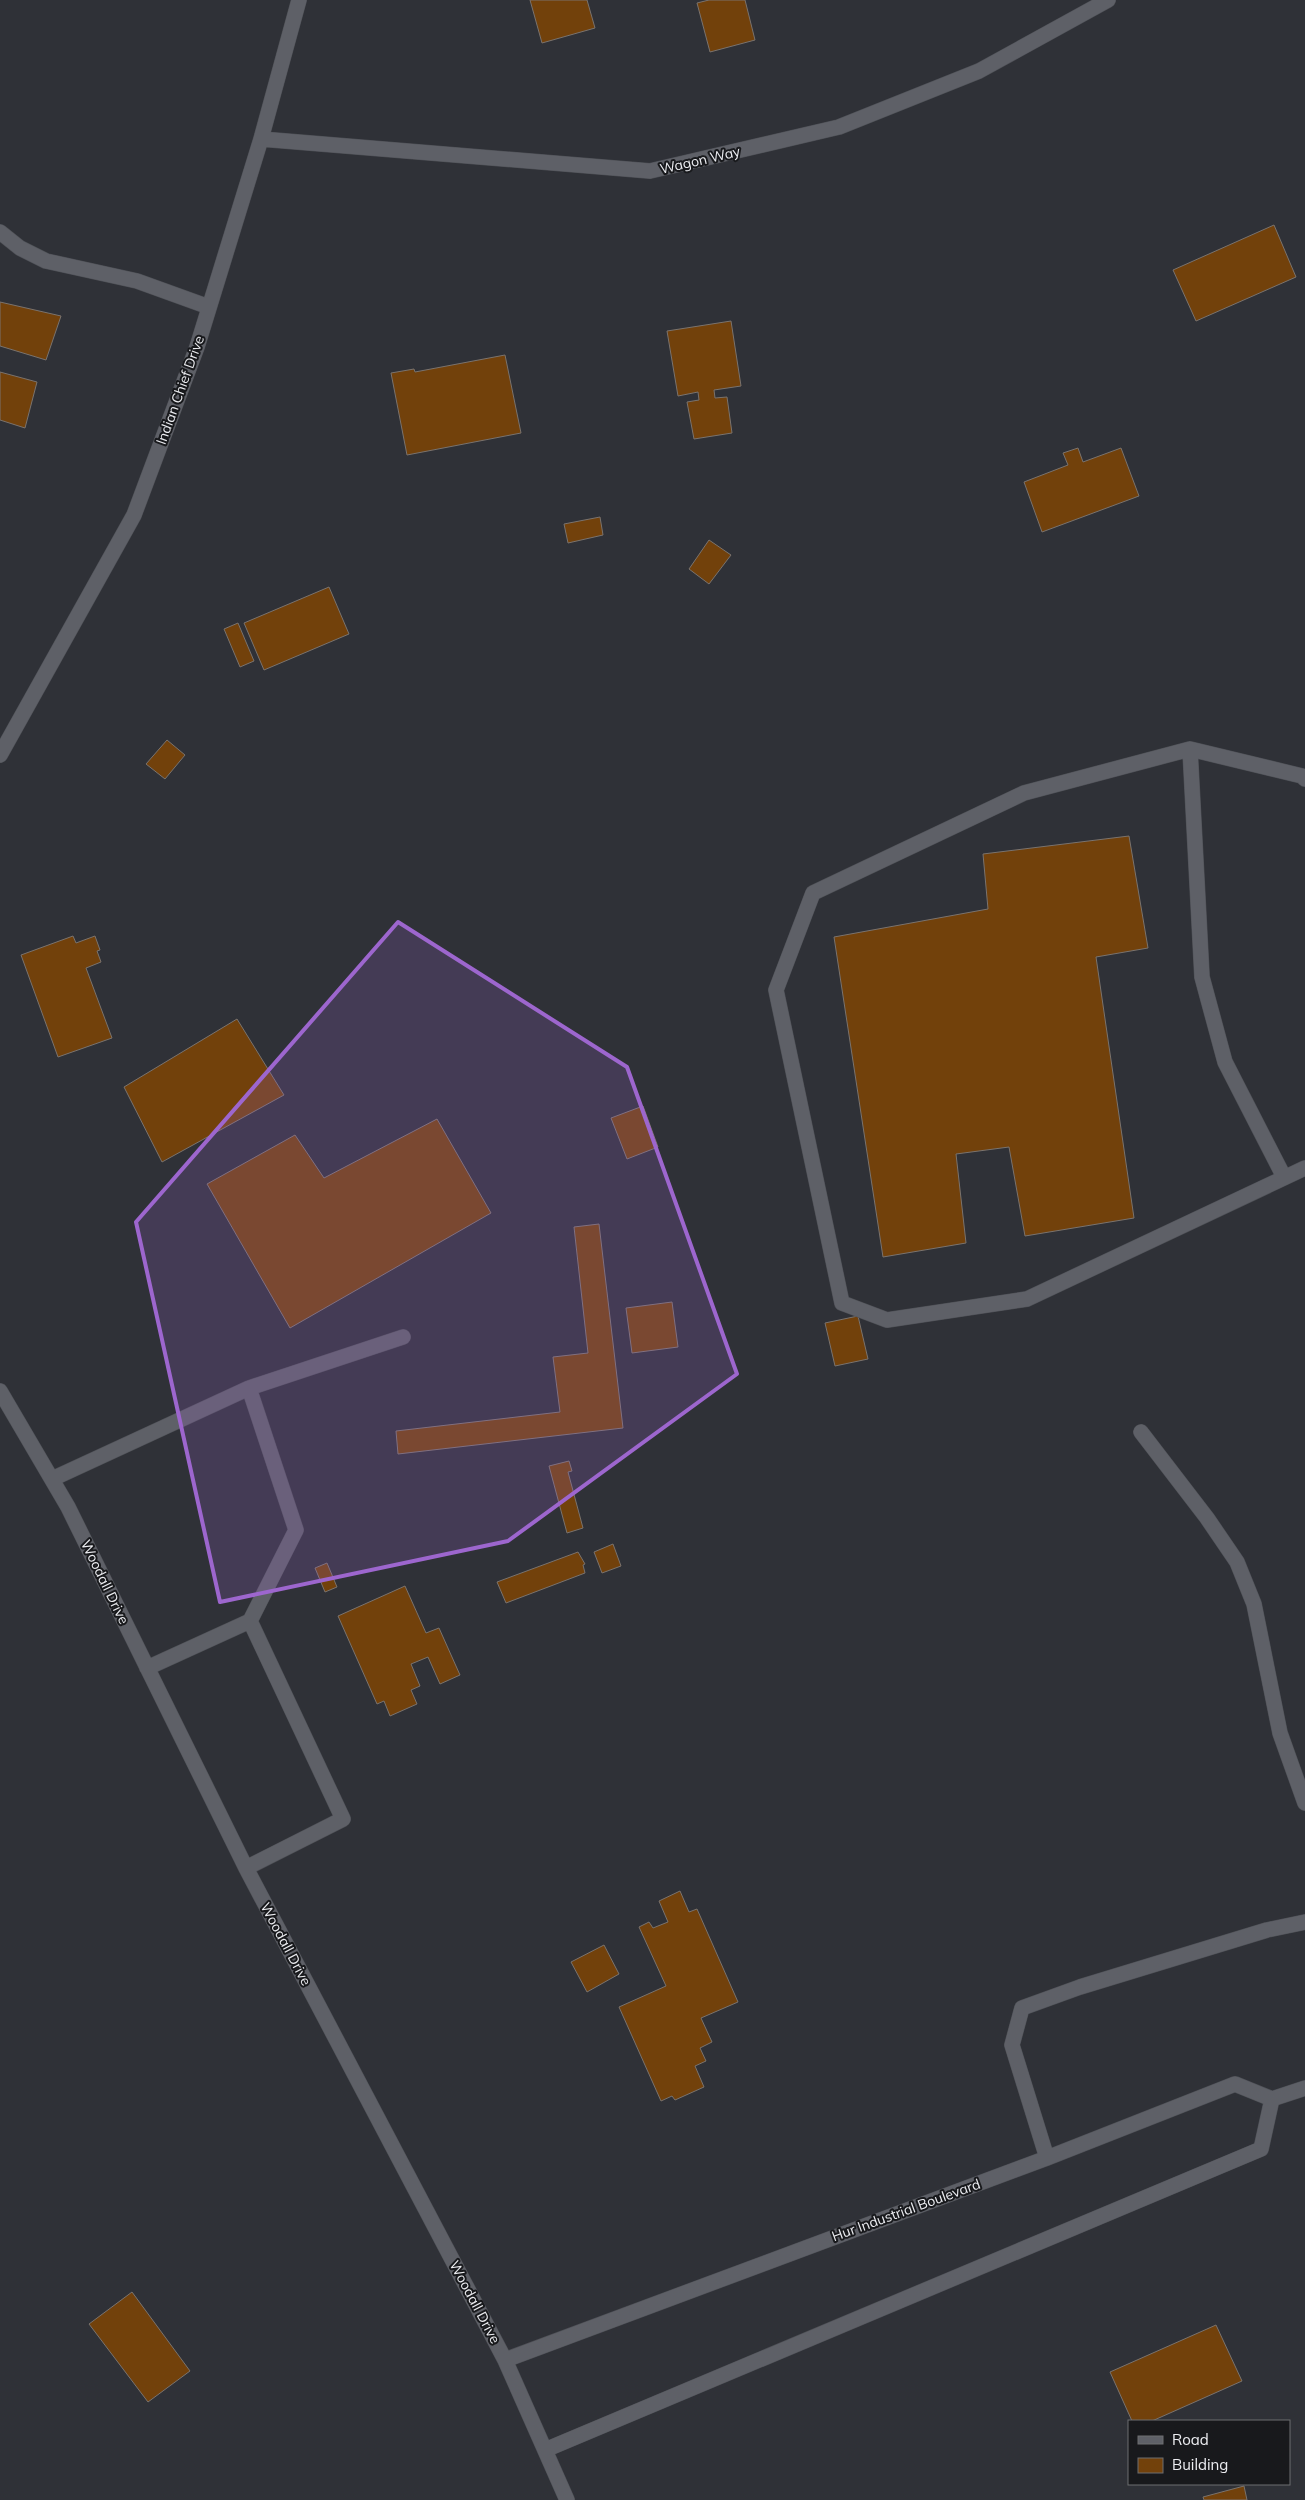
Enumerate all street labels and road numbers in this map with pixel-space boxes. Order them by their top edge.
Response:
street label: Wagon Way [658,142,743,178]
street label: Indian Chief Drive [152,333,208,447]
street label: Woodall Drive [77,1537,133,1627]
street label: Woodall Drive [257,1899,315,1989]
street label: Hur Industrial Boulevard [829,2175,983,2245]
street label: Woodall Drive [446,2257,504,2347]

